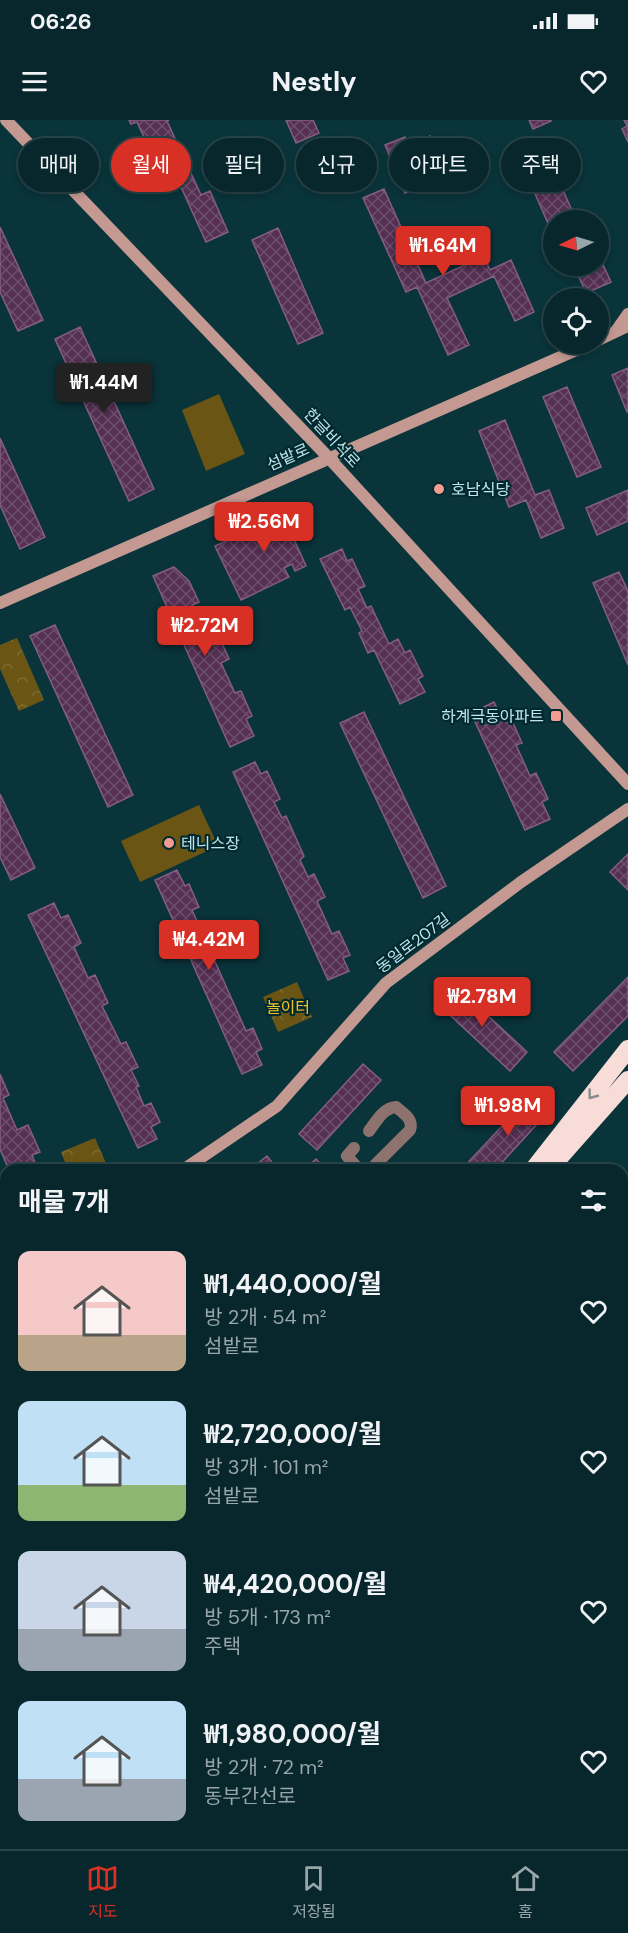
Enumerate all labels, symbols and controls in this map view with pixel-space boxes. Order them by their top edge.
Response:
text: 06:26 [30,7,92,36]
text: Nestly [271,64,357,99]
icon: menu [18,65,51,98]
icon: heart [577,65,610,98]
chip: 매매 [18,138,99,192]
chip: 월세 [111,138,191,192]
chip: 필터 [203,138,284,192]
chip: 신규 [296,138,377,192]
chip: 아파트 [389,138,489,192]
chip: 주택 [501,138,581,192]
north arrow [543,210,609,276]
map controls [543,210,609,354]
pin: ₩1.64M [394,226,492,277]
text: ₩1.64M [410,232,476,258]
button: locate [543,288,609,354]
pin: ₩1.44M [55,363,153,414]
text: ₩1.44M [70,369,138,395]
street label: 한글비석로 [299,404,365,472]
street label: 섬밭로 [264,438,313,476]
place label: 호남식당 [451,479,510,500]
marker: 호남식당 [432,482,446,496]
pin: ₩2.56M [215,502,313,553]
text: ₩2.56M [228,508,300,534]
pin: ₩2.72M [156,606,254,657]
text: ₩2.72M [171,612,239,638]
place label: 하계극동아파트 [441,706,544,727]
marker: 하계극동아파트 [549,709,563,723]
place label: 테니스장 [181,833,240,854]
marker: 테니스장 [162,836,176,850]
street label: 동일로207길 [372,908,454,978]
pin: ₩4.42M [160,920,258,971]
text: ₩4.42M [173,926,245,952]
pin: ₩2.78M [433,977,531,1028]
text: ₩2.78M [448,983,516,1009]
park label: 놀이터 [266,997,310,1018]
pin: ₩1.98M [459,1086,557,1137]
one-way arrow [589,1088,600,1099]
text: ₩1.98M [475,1092,541,1118]
icon: filters [577,1184,610,1217]
text: 매물 7개 [18,1185,110,1219]
text: ₩1,440,000/월 [204,1267,382,1301]
icon: home [66,1275,138,1347]
icon: heart [577,1295,610,1328]
text: 방 2개 · 54 m² [204,1304,326,1330]
text: 섬밭로 [204,1333,259,1359]
text: ₩2,720,000/월 [204,1417,382,1451]
icon: home [66,1425,138,1497]
icon: heart [577,1445,610,1478]
text: 방 3개 · 101 m² [204,1454,328,1480]
text: 섬밭로 [204,1483,259,1509]
text: ₩4,420,000/월 [204,1567,387,1601]
icon: home [66,1575,138,1647]
icon: heart [577,1595,610,1628]
text: 방 5개 · 173 m² [204,1604,331,1630]
text: 주택 [204,1633,241,1659]
text: ₩1,980,000/월 [204,1717,381,1751]
icon: home [66,1725,138,1797]
icon: heart [577,1745,610,1778]
text: 방 2개 · 72 m² [204,1754,324,1780]
text: 동부간선로 [204,1783,296,1809]
tab: 지도 [86,1862,119,1922]
tab: 저장됨 [292,1862,336,1922]
tab: 홈 [509,1862,542,1922]

